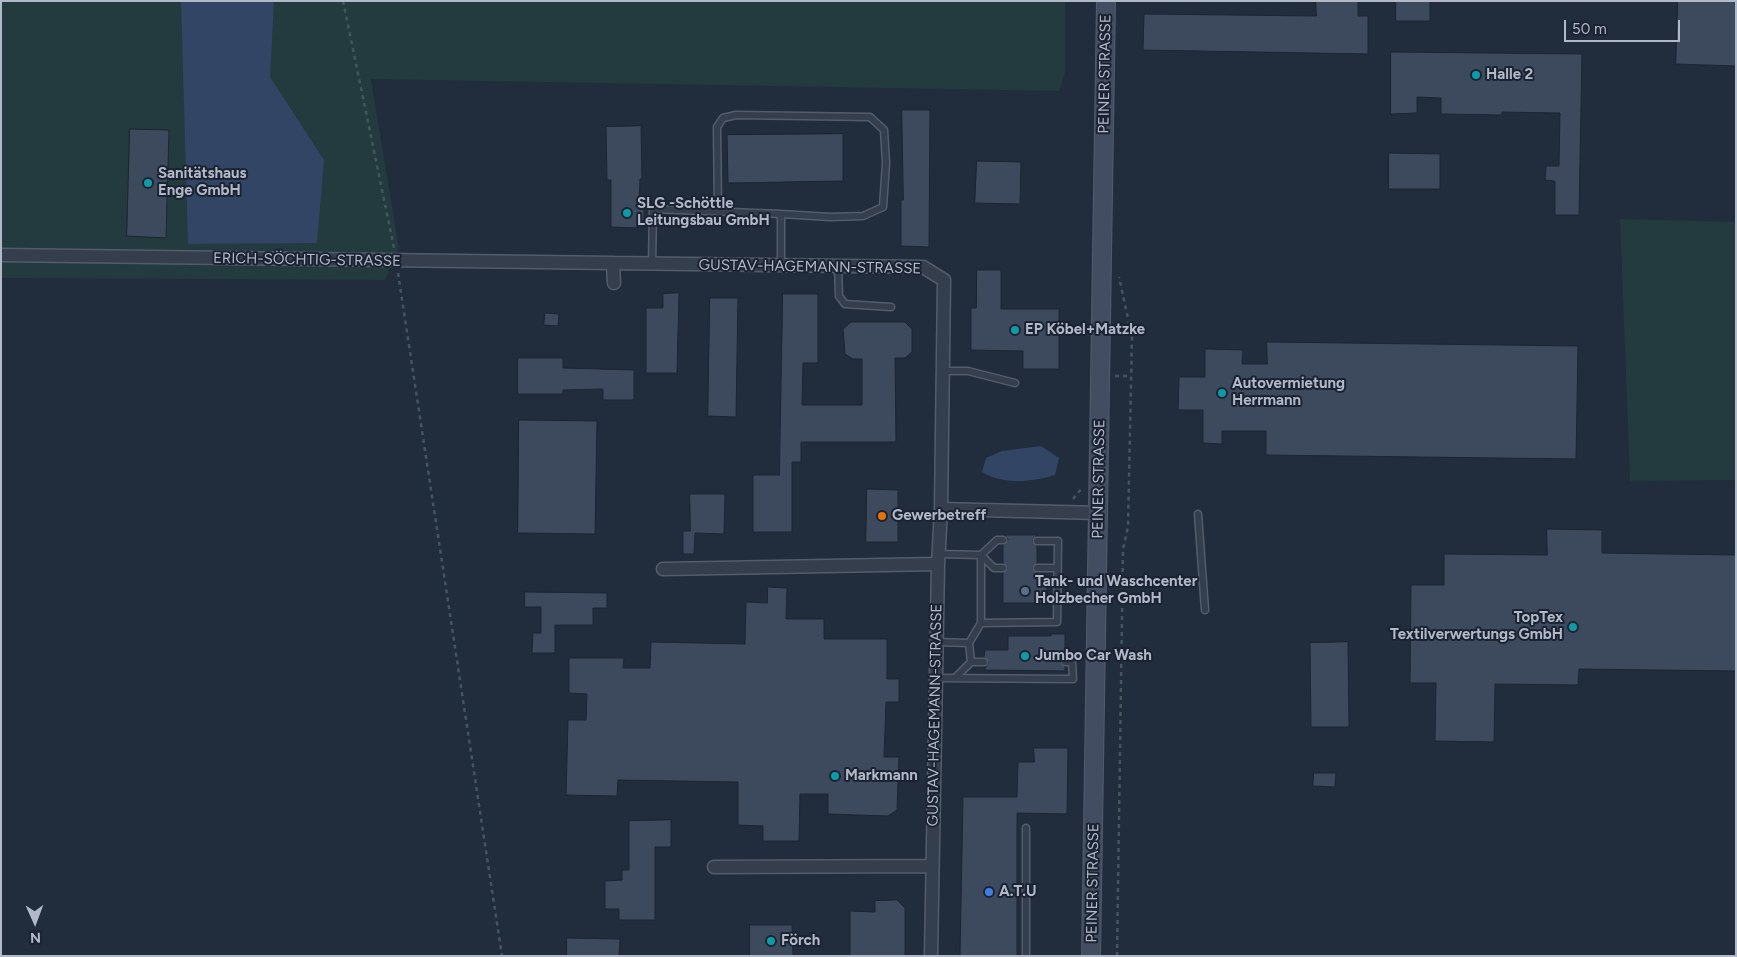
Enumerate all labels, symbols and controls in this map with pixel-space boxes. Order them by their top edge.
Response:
scale bar [1567,10,1683,42]
street label: PEINER STRASSE [1095,14,1115,134]
text: 50 m [1572,20,1607,38]
place label: Halle 2 [1486,66,1533,84]
marker: Halle 2 [1470,69,1482,81]
place label: Sanitätshaus Enge GmbH [158,165,247,200]
marker: Sanitätshaus Enge GmbH [142,177,154,189]
place label: SLG -Schöttle Leitungsbau GmbH [637,195,770,230]
marker: SLG -Schöttle Leitungsbau GmbH [621,207,633,219]
street label: ERICH-SÖCHTIG-STRASSE [213,249,401,271]
street label: GUSTAV-HAGEMANN-STRASSE [699,256,921,278]
place label: EP Köbel+Matzke [1025,321,1145,339]
marker: EP Köbel+Matzke [1009,324,1021,336]
place label: Autovermietung Herrmann [1232,375,1345,410]
marker: Autovermietung Herrmann [1216,387,1228,399]
street label: PEINER STRASSE [1089,419,1109,539]
place label: Gewerbetreff [892,507,986,525]
marker: Gewerbetreff [876,510,888,522]
place label: Tank- und Waschcenter Holzbecher GmbH [1035,573,1197,608]
marker: Tank- und Waschcenter Holzbecher GmbH [1019,585,1031,597]
street label: GUSTAV-HAGEMANN-STRASSE [924,604,946,826]
place label: TopTex Textilverwertungs GmbH [1390,609,1563,644]
marker: TopTex Textilverwertungs GmbH [1567,621,1579,633]
place label: Jumbo Car Wash [1035,647,1152,665]
marker: Jumbo Car Wash [1019,650,1031,662]
place label: Markmann [845,767,918,785]
marker: Markmann [829,770,841,782]
street label: PEINER STRASSE [1083,823,1103,943]
place label: A.T.U [999,883,1036,901]
marker: A.T.U [983,886,995,898]
north arrow [10,897,60,947]
text: N [30,929,41,946]
place label: Förch [781,932,820,950]
marker: Förch [765,935,777,947]

